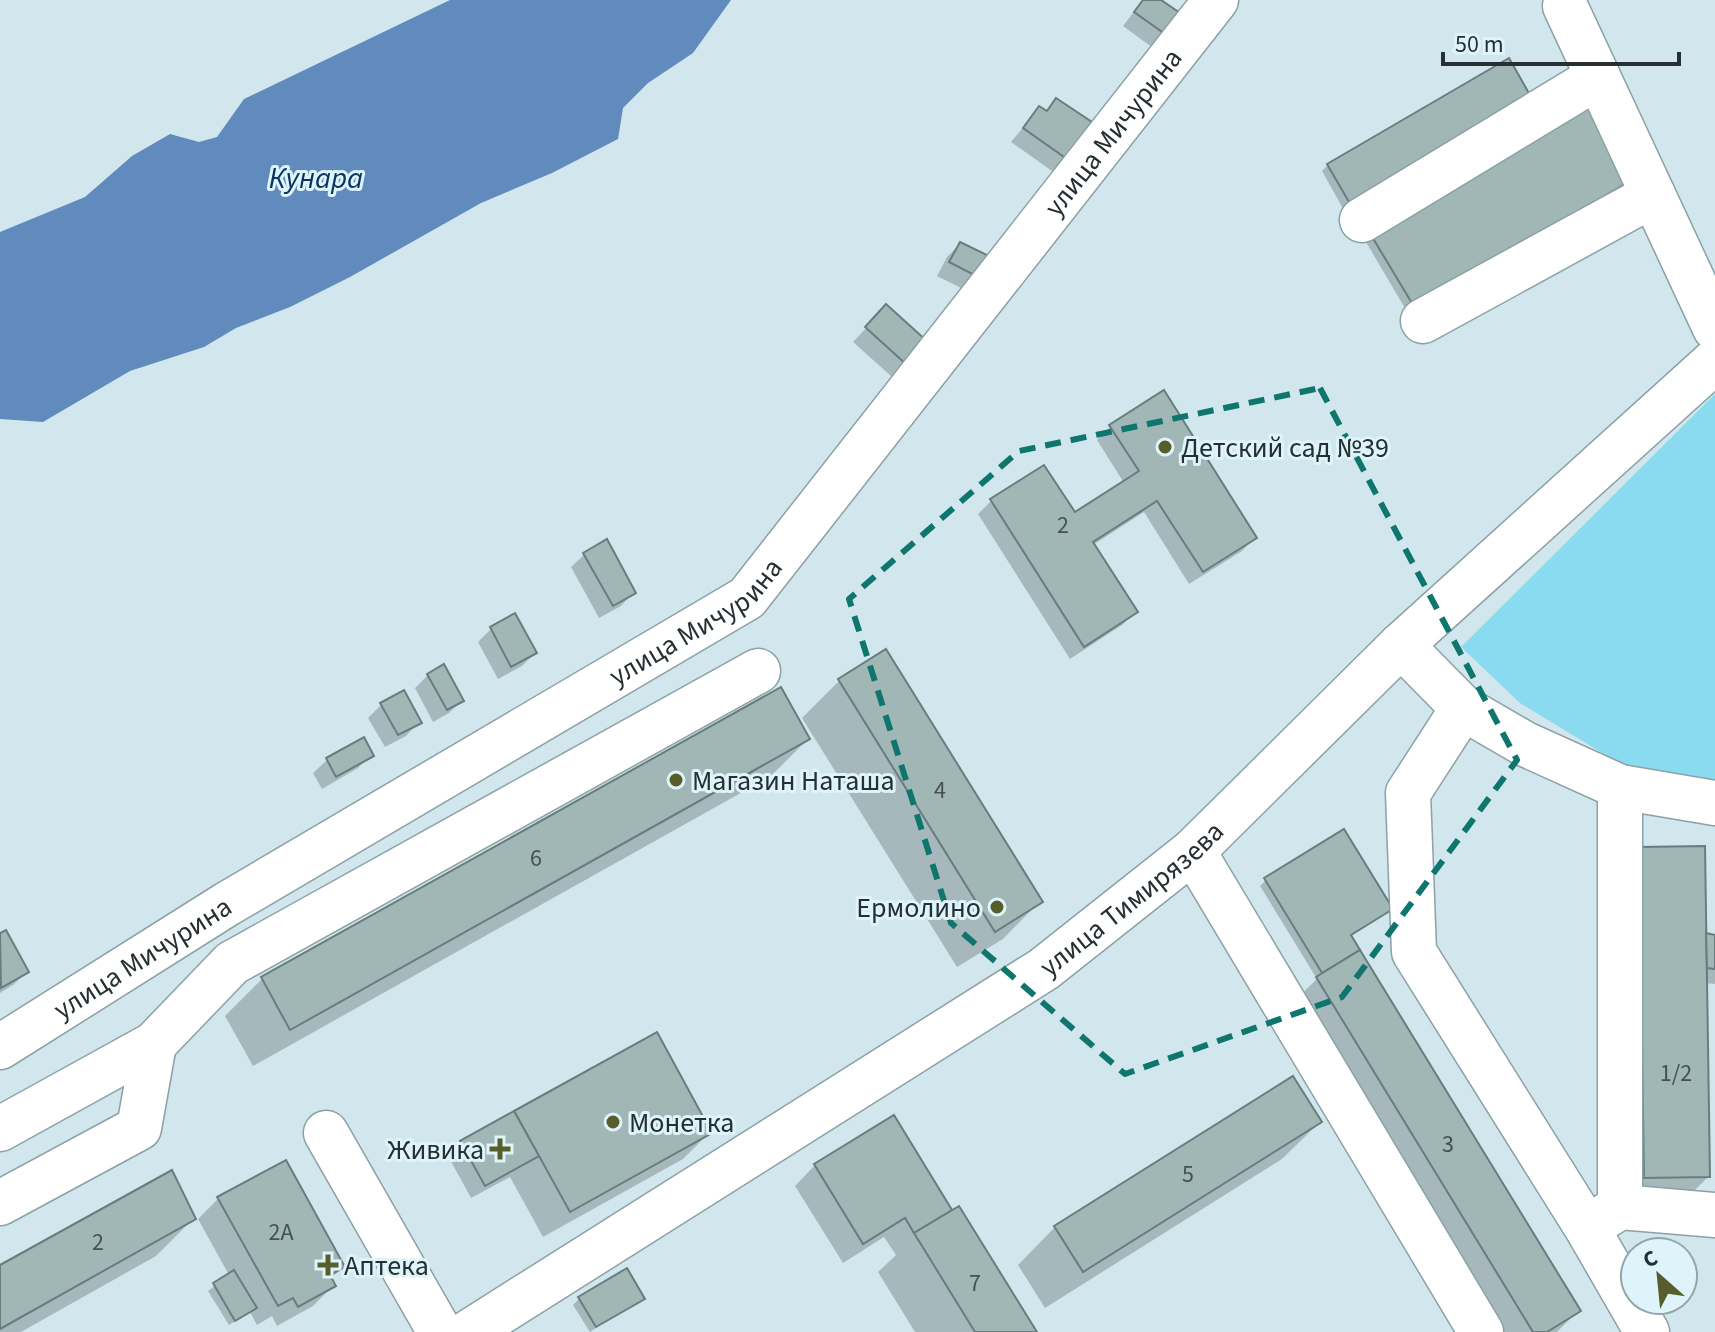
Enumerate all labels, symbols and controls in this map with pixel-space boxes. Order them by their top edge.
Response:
scale bar [1443,16,1679,66]
text: 50 m [1455,27,1504,62]
street label: улица Мичурина [1035,40,1192,225]
water label: Кунара [269,157,363,200]
place label: Детский сад №39 [1181,428,1389,468]
marker: Детский сад №39 [1156,438,1174,456]
house number: 2 [1057,508,1069,543]
street label: улица Мичурина [602,550,792,696]
place label: Магазин Наташа [692,761,895,801]
marker: Магазин Наташа [667,771,685,789]
house number: 4 [934,773,946,808]
street label: улица Тимирязева [1031,813,1233,986]
house number: 6 [530,841,542,876]
street label: улица Мичурина [46,887,240,1030]
place label: Ермолино [856,888,981,928]
marker: Ермолино [988,898,1006,916]
house number: 1/2 [1660,1056,1692,1091]
place label: Монетка [629,1103,734,1143]
marker: Монетка [604,1113,622,1131]
house number: 3 [1442,1127,1454,1162]
place label: Живика [387,1130,484,1170]
marker: Живика [491,1140,509,1158]
house number: 5 [1182,1157,1194,1192]
house number: 2А [269,1215,293,1250]
house number: 2 [92,1225,104,1260]
north arrow [1619,1236,1699,1316]
text: С [1637,1242,1664,1276]
place label: Аптека [344,1246,429,1286]
marker: Аптека [319,1256,337,1274]
house number: 7 [969,1266,981,1301]

